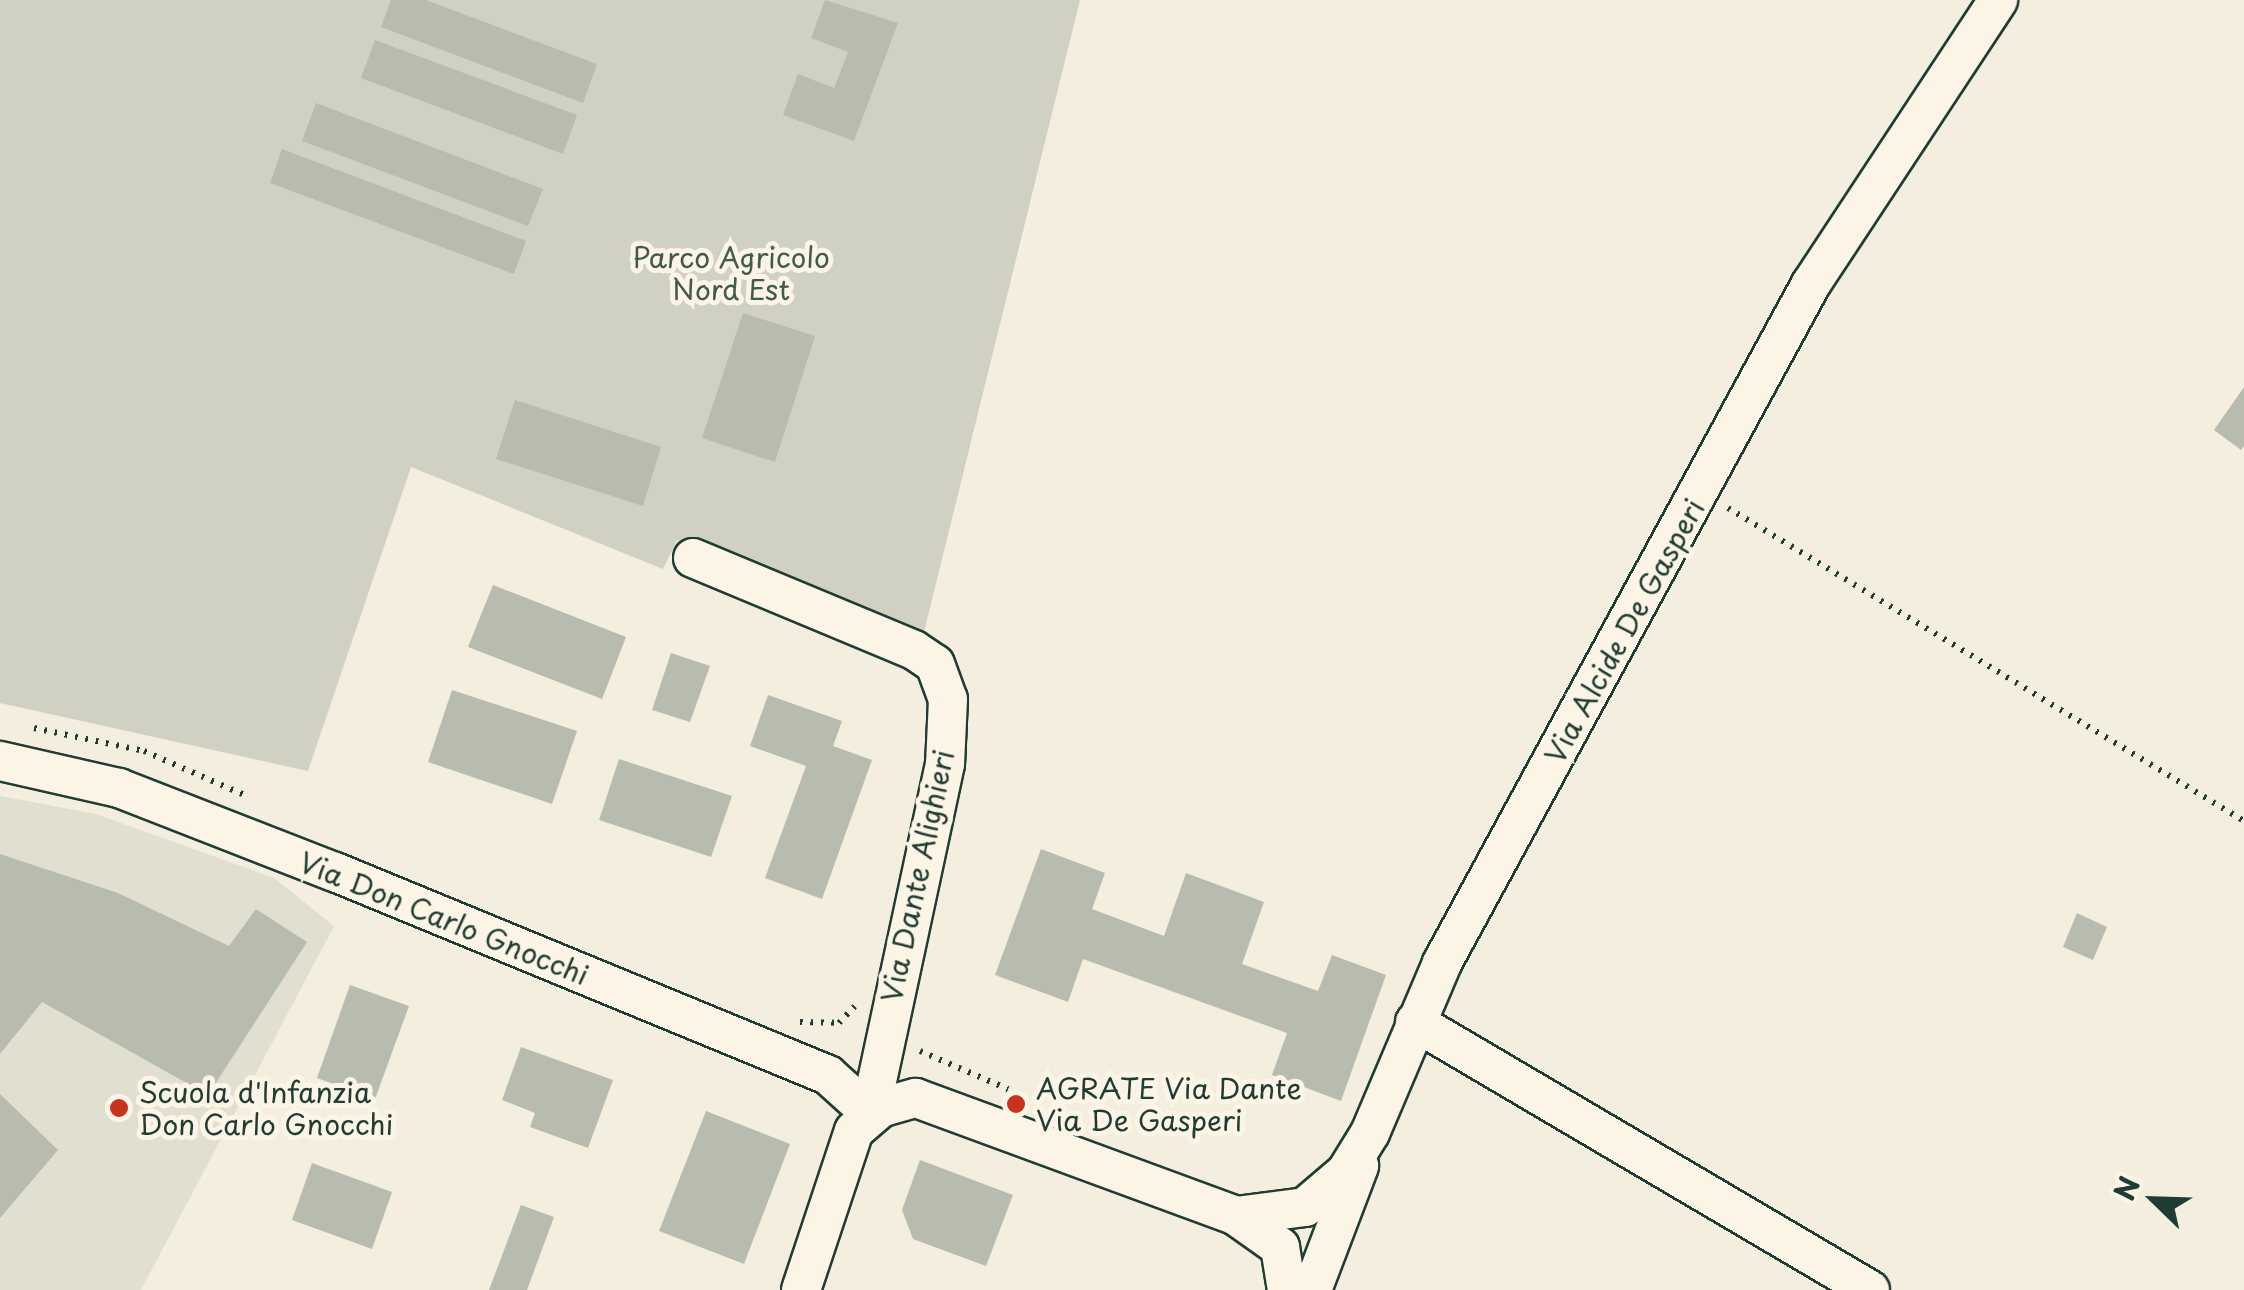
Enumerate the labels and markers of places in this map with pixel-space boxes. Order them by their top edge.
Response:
place label: AGRATE Via Dante Via De Gasperi [1036,1071,1300,1137]
place label: Scuola d'Infanzia Don Carlo Gnocchi [139,1075,395,1141]
marker: AGRATE Via Dante Via De Gasperi [1005,1093,1027,1115]
marker: Scuola d'Infanzia Don Carlo Gnocchi [108,1097,130,1119]

